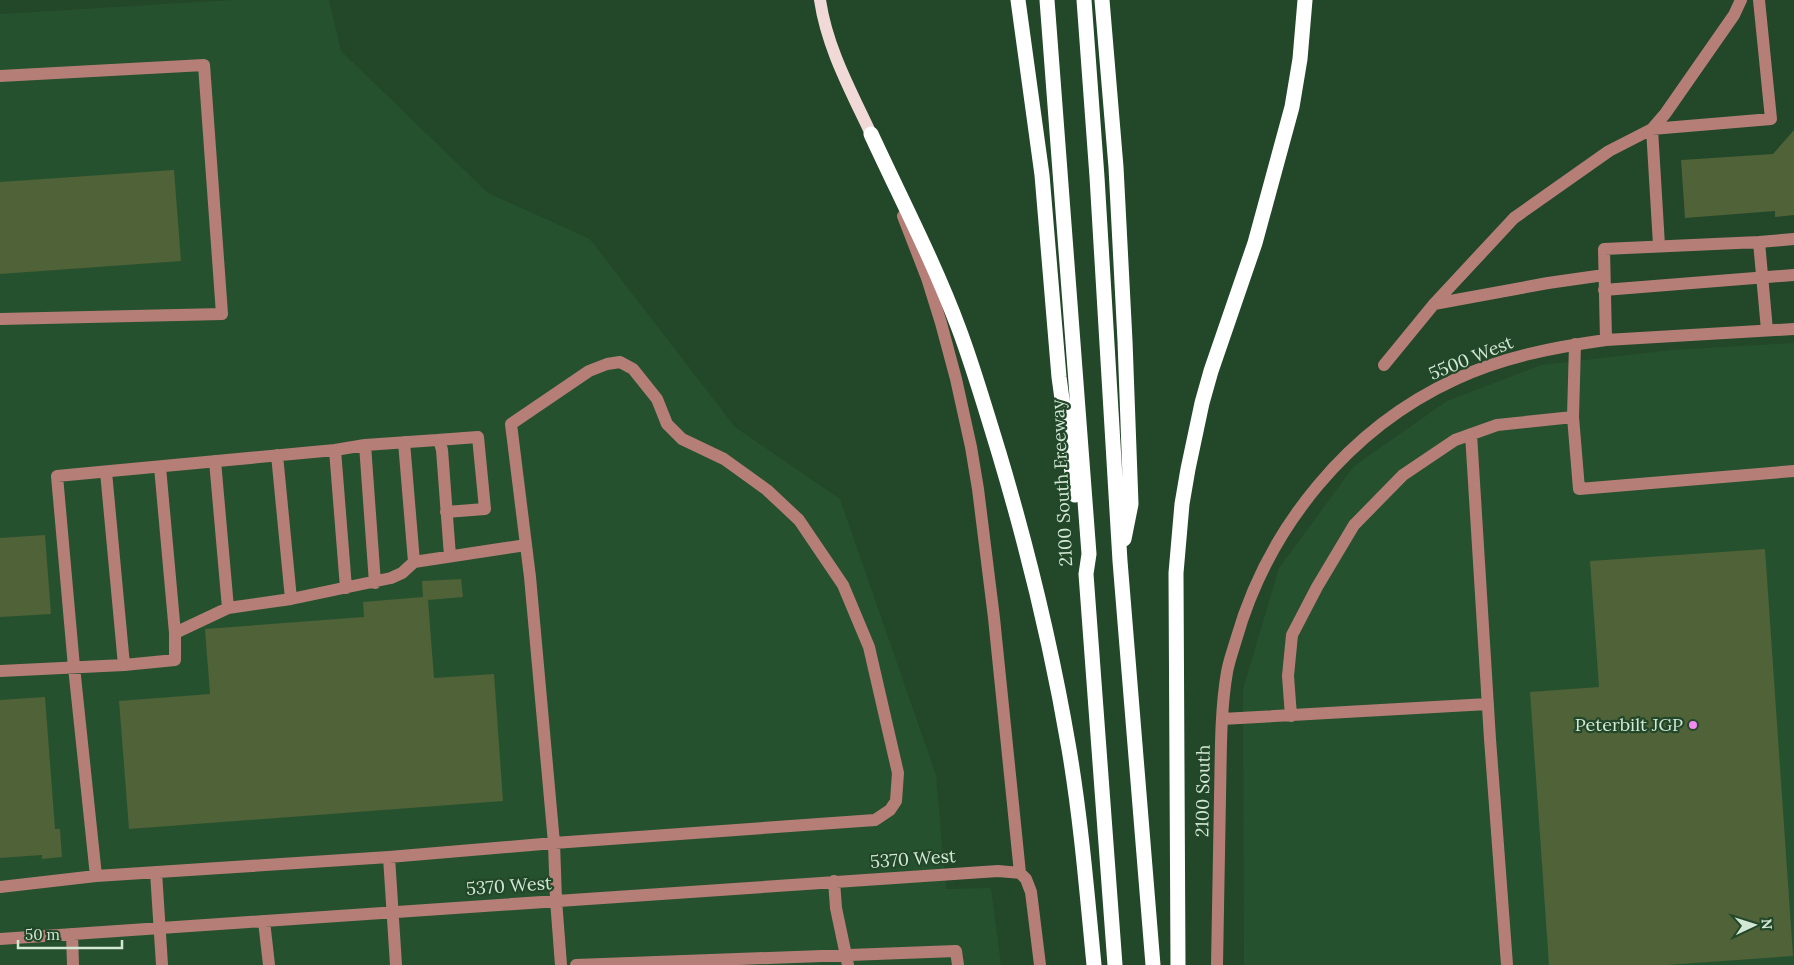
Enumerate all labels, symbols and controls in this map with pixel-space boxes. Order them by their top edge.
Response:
street label: 5500 West [1425,330,1516,385]
street label: 2100 South Freeway [1046,399,1077,567]
place label: Peterbilt JGP [1575,713,1683,736]
marker: Peterbilt JGP [1687,719,1699,731]
street label: 2100 South [1190,744,1215,837]
street label: 5370 West [869,844,957,873]
street label: 5370 West [465,871,553,900]
north arrow [1729,900,1779,950]
scale bar [18,918,121,950]
text: N [1758,918,1776,930]
text: 50 m [25,925,60,944]

